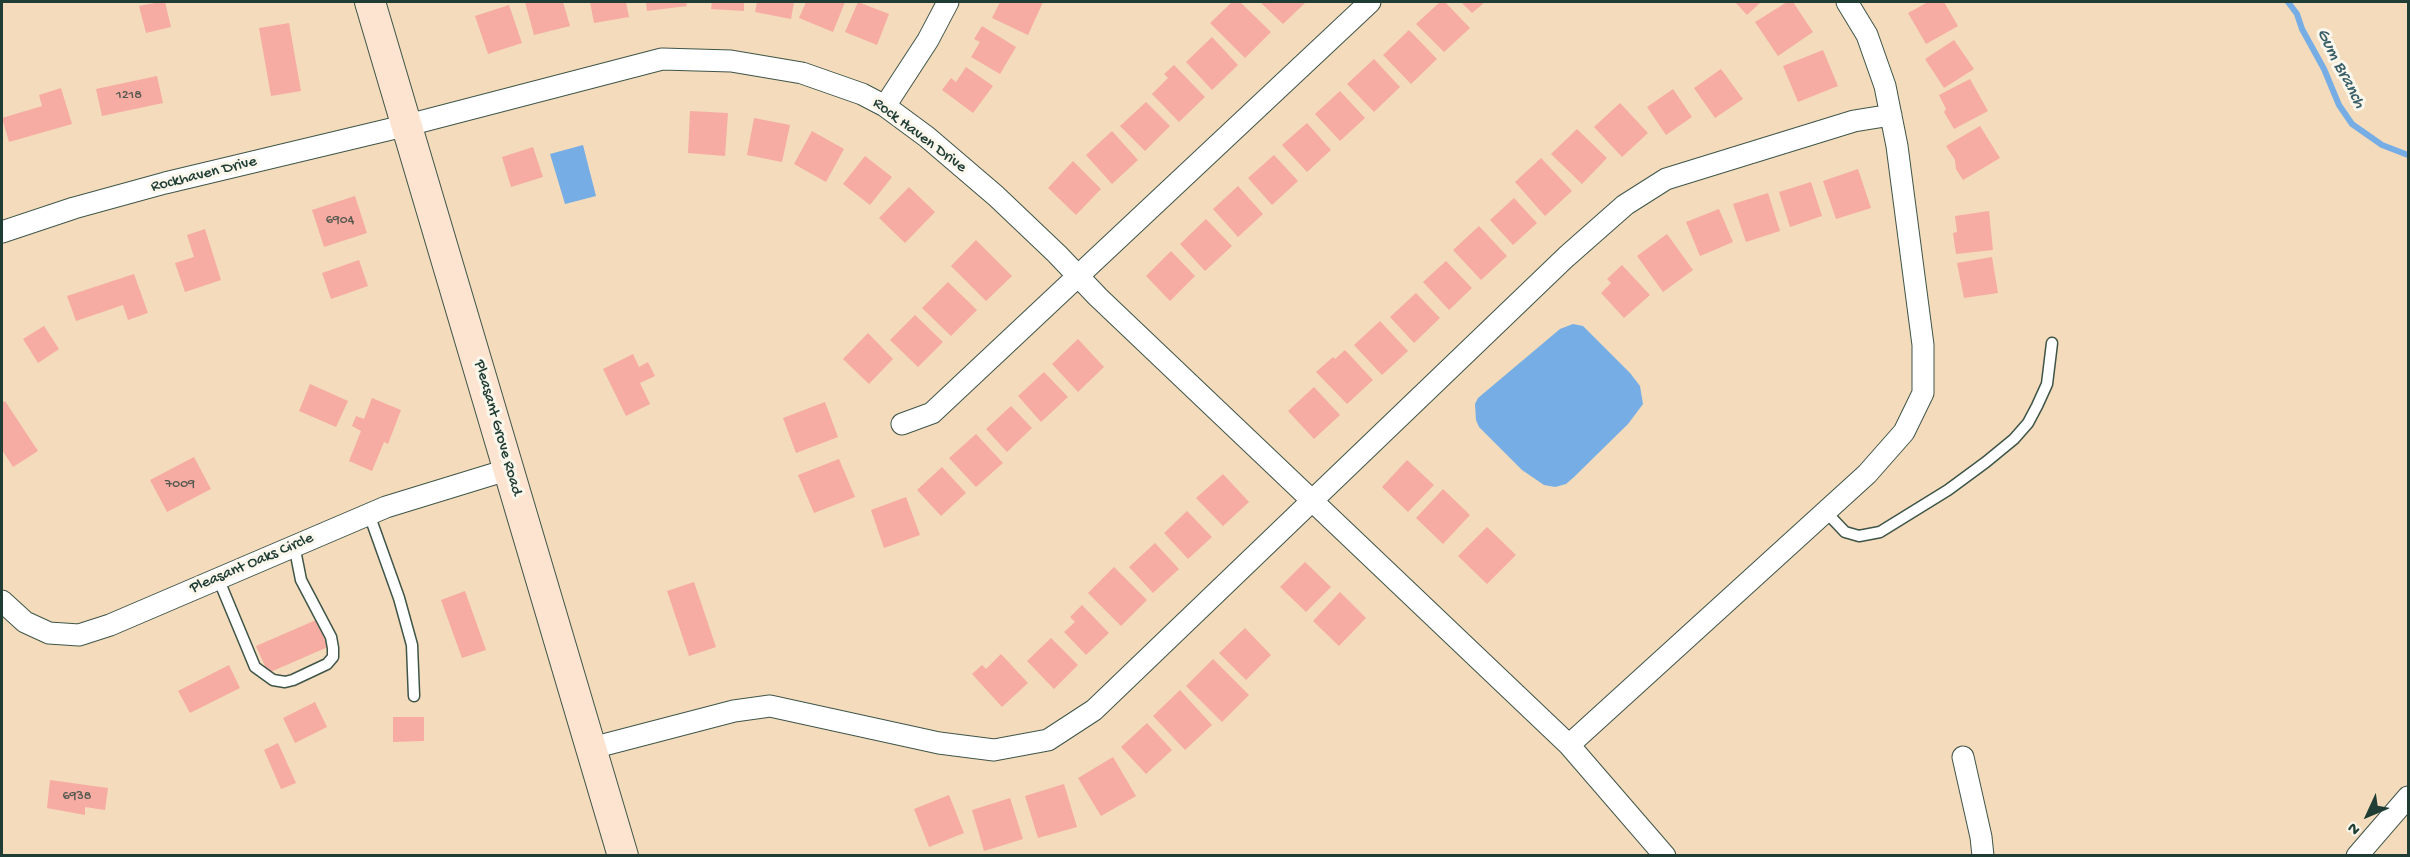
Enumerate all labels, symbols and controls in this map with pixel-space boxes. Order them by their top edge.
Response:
water label: Gum Branch [2311,25,2369,113]
house number: 1218 [116,88,142,104]
street label: Rock Haven Drive [868,94,970,178]
street label: Rockhaven Drive [149,153,259,197]
house number: 6904 [326,213,354,229]
street label: Pleasant Grove Road [468,358,526,498]
house number: 7009 [165,477,195,493]
street label: Pleasant Oaks Circle [187,529,317,599]
north arrow [2338,785,2398,845]
house number: 6938 [62,789,92,805]
text: N [2344,817,2365,838]

